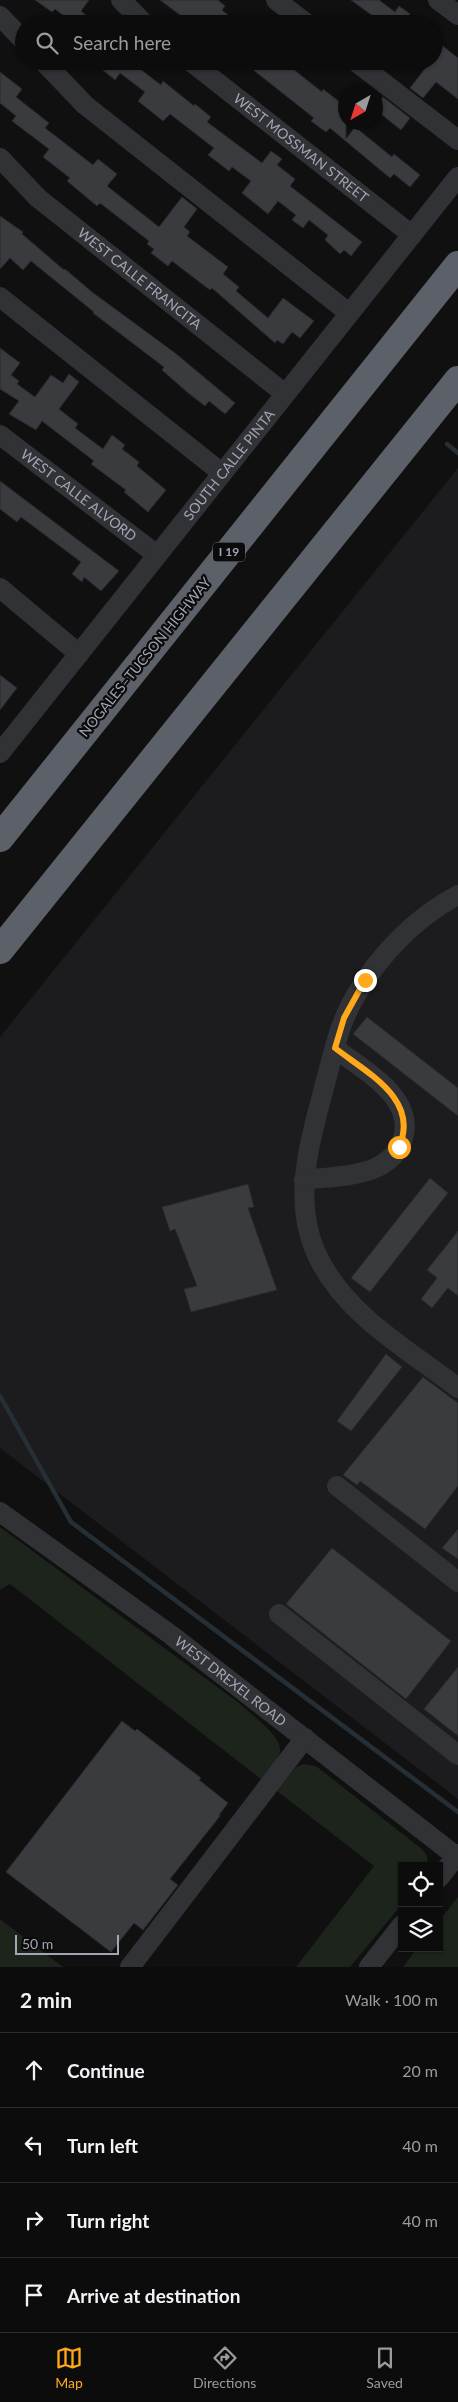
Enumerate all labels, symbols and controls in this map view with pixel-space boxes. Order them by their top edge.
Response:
search box [15,15,443,70]
icon: search [33,29,61,57]
text: Search here [73,31,171,54]
north arrow [338,85,383,130]
street label: WEST MOSSMAN STREET [230,89,373,206]
street label: WEST CALLE FRANCITA [75,224,206,333]
street label: SOUTH CALLE PINTA [180,406,278,523]
street label: WEST CALLE ALVORD [18,445,140,544]
road number: I 19 [213,542,245,562]
street label: NOGALES–TUCSON HIGHWAY [75,573,214,740]
route end [354,969,377,992]
route start [388,1136,411,1159]
street label: WEST DREXEL ROAD [172,1632,290,1729]
map controls [398,1862,443,1952]
button: locate [398,1862,443,1907]
button: layers [398,1907,443,1952]
scale bar [15,1932,119,1955]
text: 50 m [22,1935,53,1952]
text: 2 min [20,1987,72,2012]
text: Walk · 100 m [345,1990,438,2009]
icon: ahead [20,2056,48,2084]
text: Continue [67,2059,145,2082]
text: 20 m [402,2061,438,2080]
icon: left [20,2131,48,2159]
text: Turn left [67,2134,138,2157]
text: 40 m [402,2136,438,2155]
icon: right [20,2206,48,2234]
text: Turn right [67,2209,149,2232]
text: 40 m [402,2211,438,2230]
icon: arrive [20,2281,48,2309]
text: Arrive at destination [67,2284,240,2307]
tab: Map [55,2344,83,2391]
tab: Directions [193,2344,256,2391]
tab: Saved [366,2344,403,2391]

